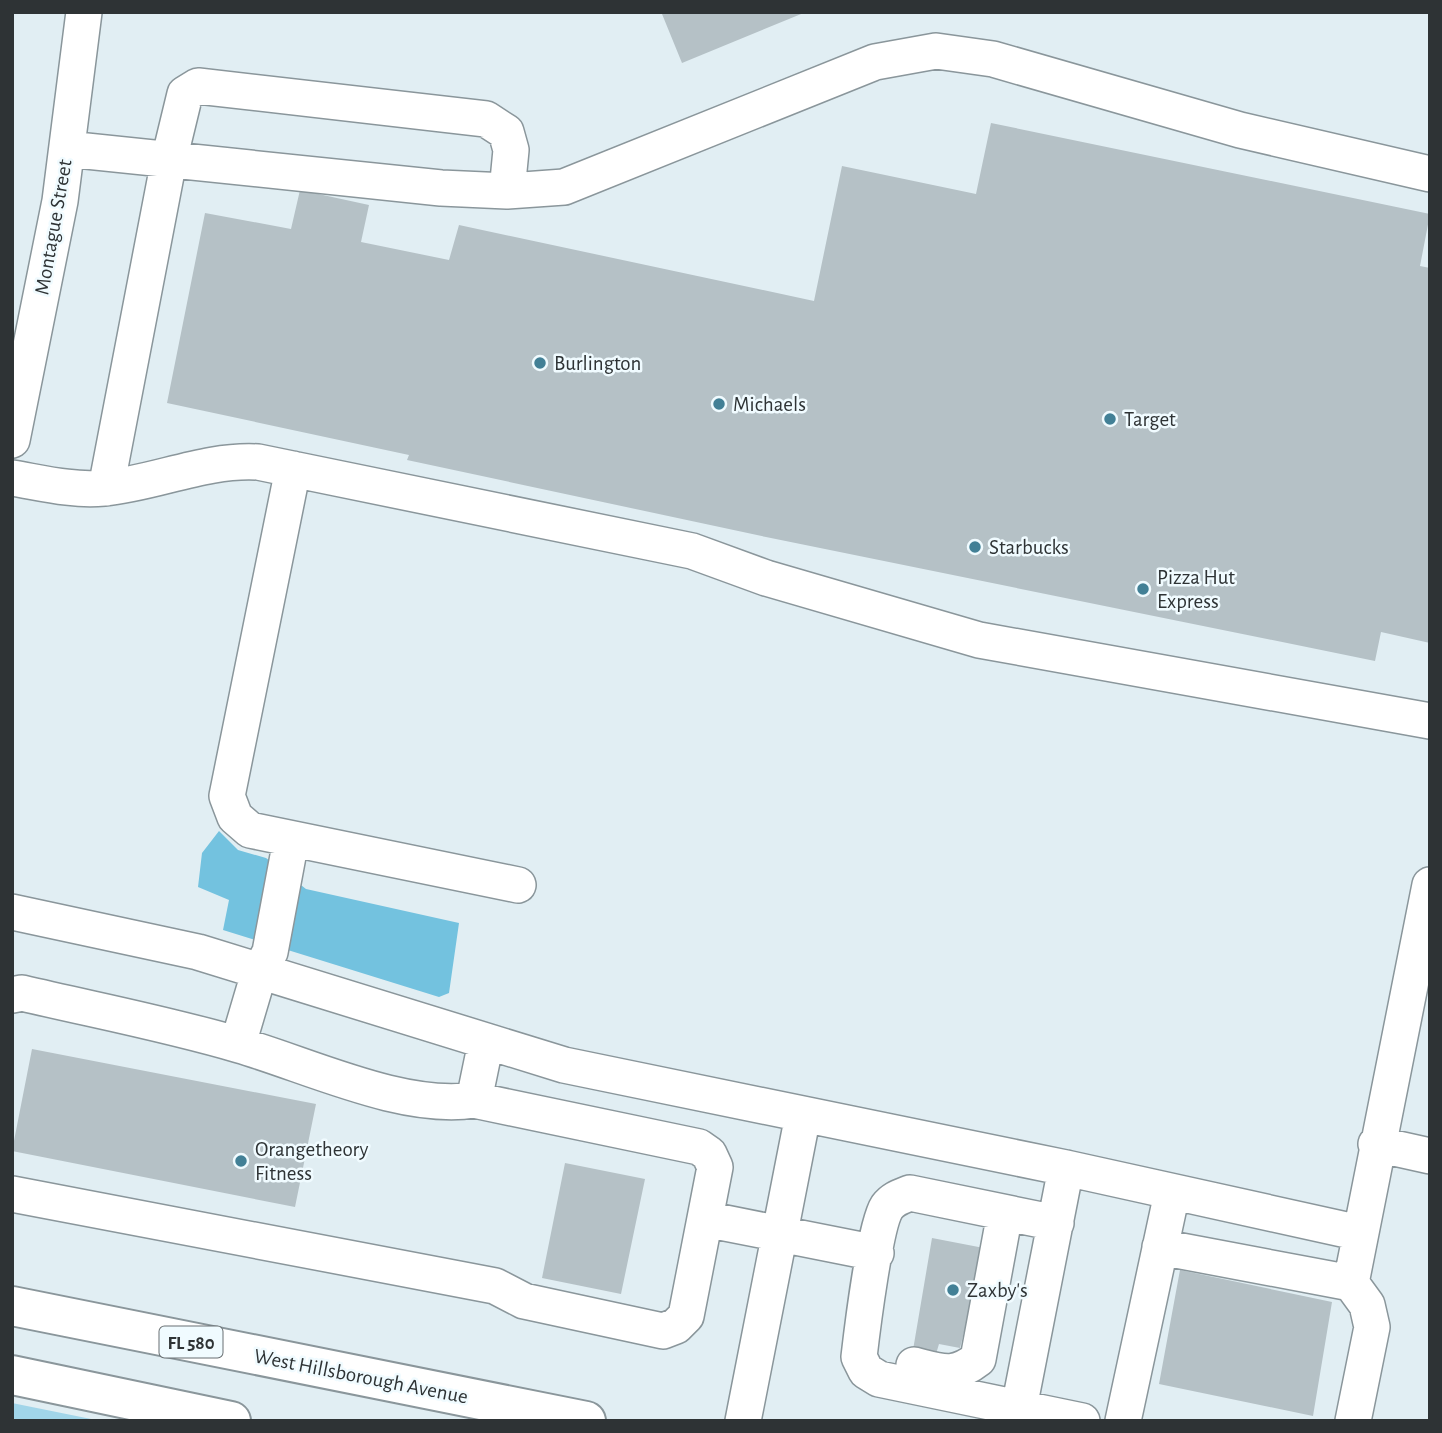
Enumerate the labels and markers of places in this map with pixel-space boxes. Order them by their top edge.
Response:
place label: Burlington [554,353,641,374]
marker: Burlington [532,355,548,371]
place label: Michaels [733,394,806,415]
marker: Michaels [711,396,727,412]
place label: Target [1124,409,1176,430]
marker: Target [1102,411,1118,427]
place label: Starbucks [989,537,1069,558]
marker: Starbucks [967,539,983,555]
place label: Pizza Hut Express [1157,567,1235,612]
marker: Pizza Hut Express [1135,581,1151,597]
place label: Orangetheory Fitness [255,1139,369,1184]
marker: Orangetheory Fitness [233,1153,249,1169]
place label: Zaxby's [967,1280,1028,1301]
marker: Zaxby's [945,1282,961,1298]

